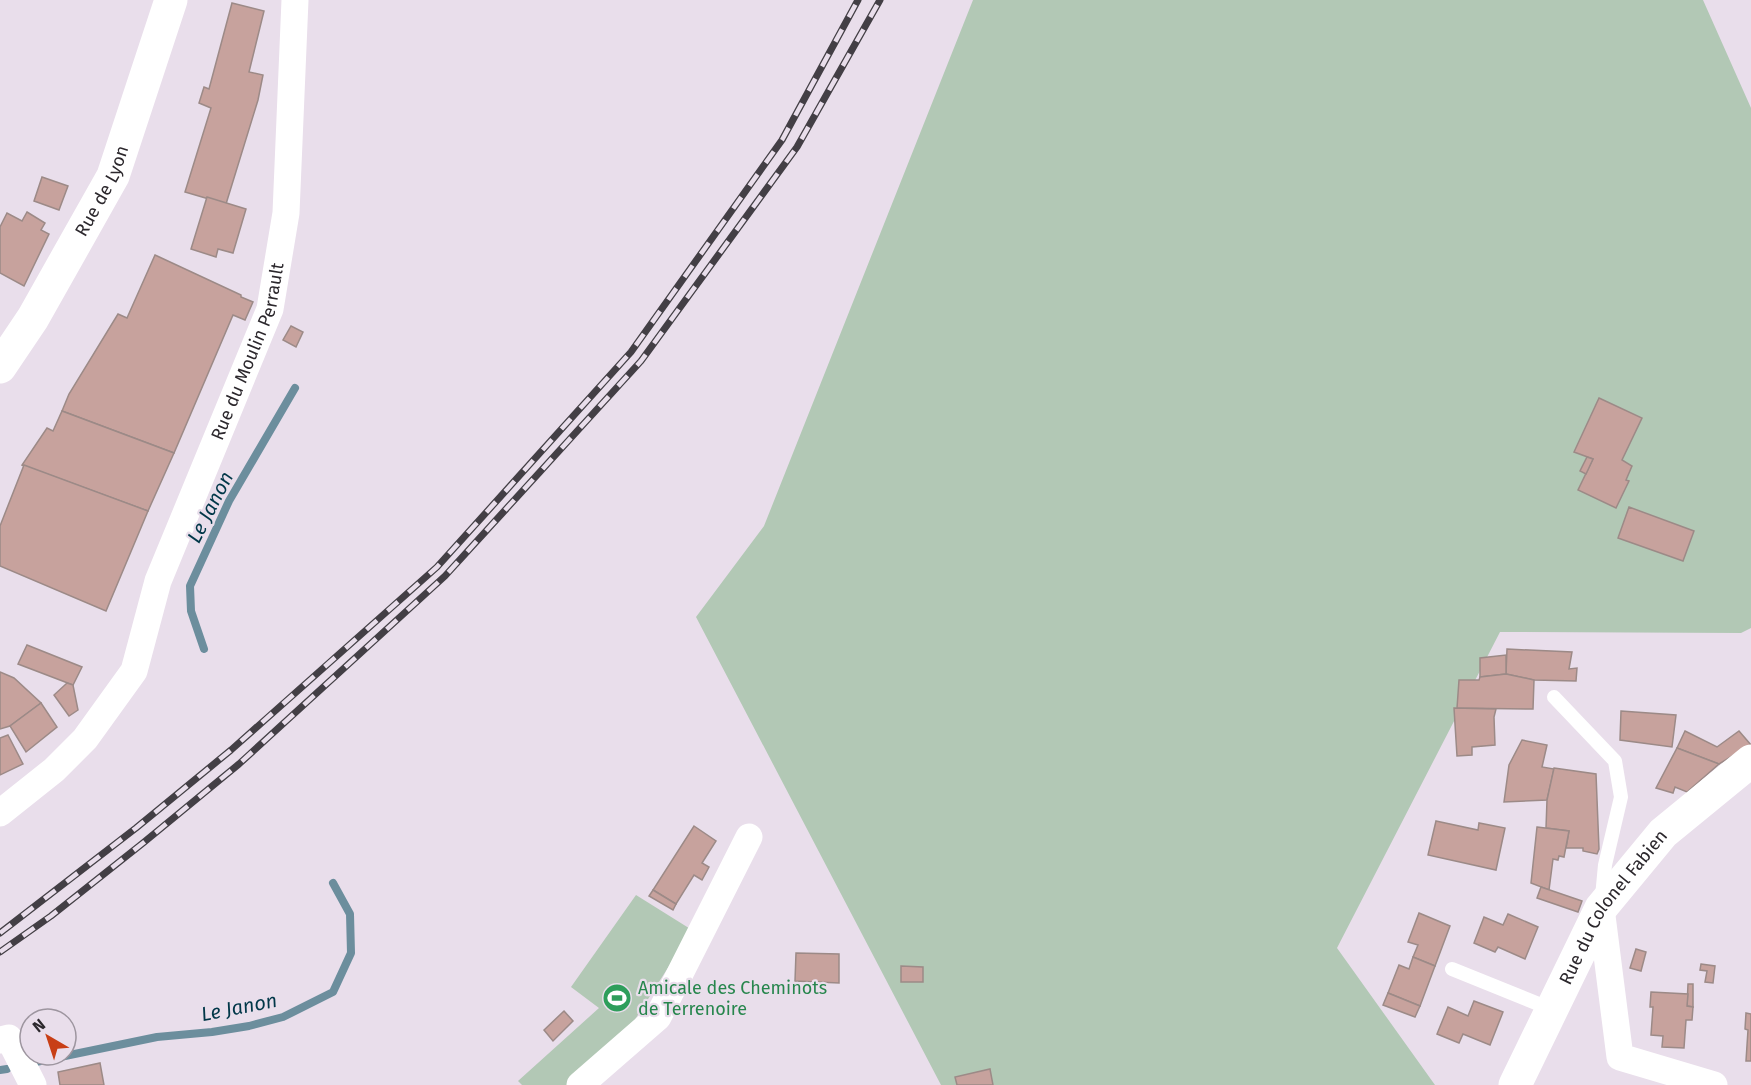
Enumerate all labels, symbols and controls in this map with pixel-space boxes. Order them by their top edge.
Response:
street label: Rue de Lyon [70,143,133,240]
street label: Rue du Moulin Perrault [206,260,289,443]
water label: Le Janon [182,467,238,547]
street label: Rue du Colonel Fabien [1554,825,1672,988]
place label: Amicale des Cheminots de Terrenoire [638,977,827,1020]
sports icon: Amicale des Cheminots de Terrenoire [601,982,633,1014]
water label: Le Janon [199,988,279,1026]
north arrow [18,1007,78,1067]
text: N [29,1015,49,1036]

